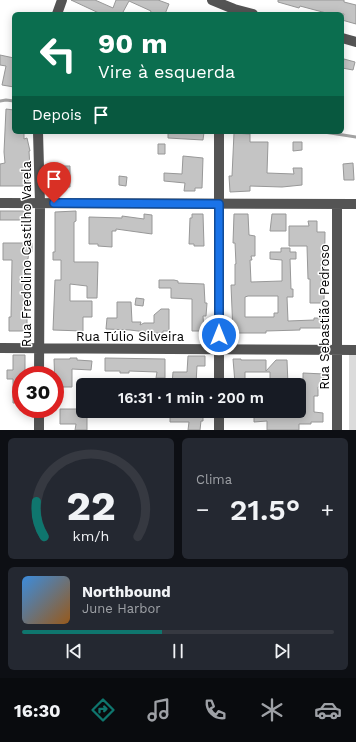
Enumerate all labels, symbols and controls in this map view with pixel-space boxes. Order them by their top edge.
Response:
text: 90 m [98,27,168,60]
icon: left [32,28,84,80]
text: Vire à esquerda [98,61,235,82]
icon: arrive [90,104,112,126]
text: Depois [32,106,82,124]
street label: Rua Fredolino Castilho Varela [19,160,34,347]
pin [37,162,71,203]
icon: arrive [43,168,65,190]
street label: Rua Sebastião Pedroso [317,244,332,390]
position arrow [198,314,240,356]
street label: Rua Túlio Silveira [76,329,185,344]
speed limit sign: 30 [12,366,64,418]
text: 16:31 · 1 min · 200 m [118,389,264,407]
text: Clima [196,472,232,487]
text: 22 [66,480,116,529]
text: 21.5° [230,492,300,527]
text: − [196,497,209,522]
text: + [321,497,334,522]
text: km/h [73,527,109,543]
text: Northbound [82,583,171,601]
text: June Harbor [82,601,161,616]
icon: previous [63,640,85,662]
icon: pause [167,640,189,662]
icon: next [271,640,293,662]
icon: directions [89,696,117,724]
icon: music [145,696,173,724]
icon: phone [201,696,229,724]
icon: climate [258,696,286,724]
icon: car [314,696,342,724]
text: 16:30 [14,700,61,721]

